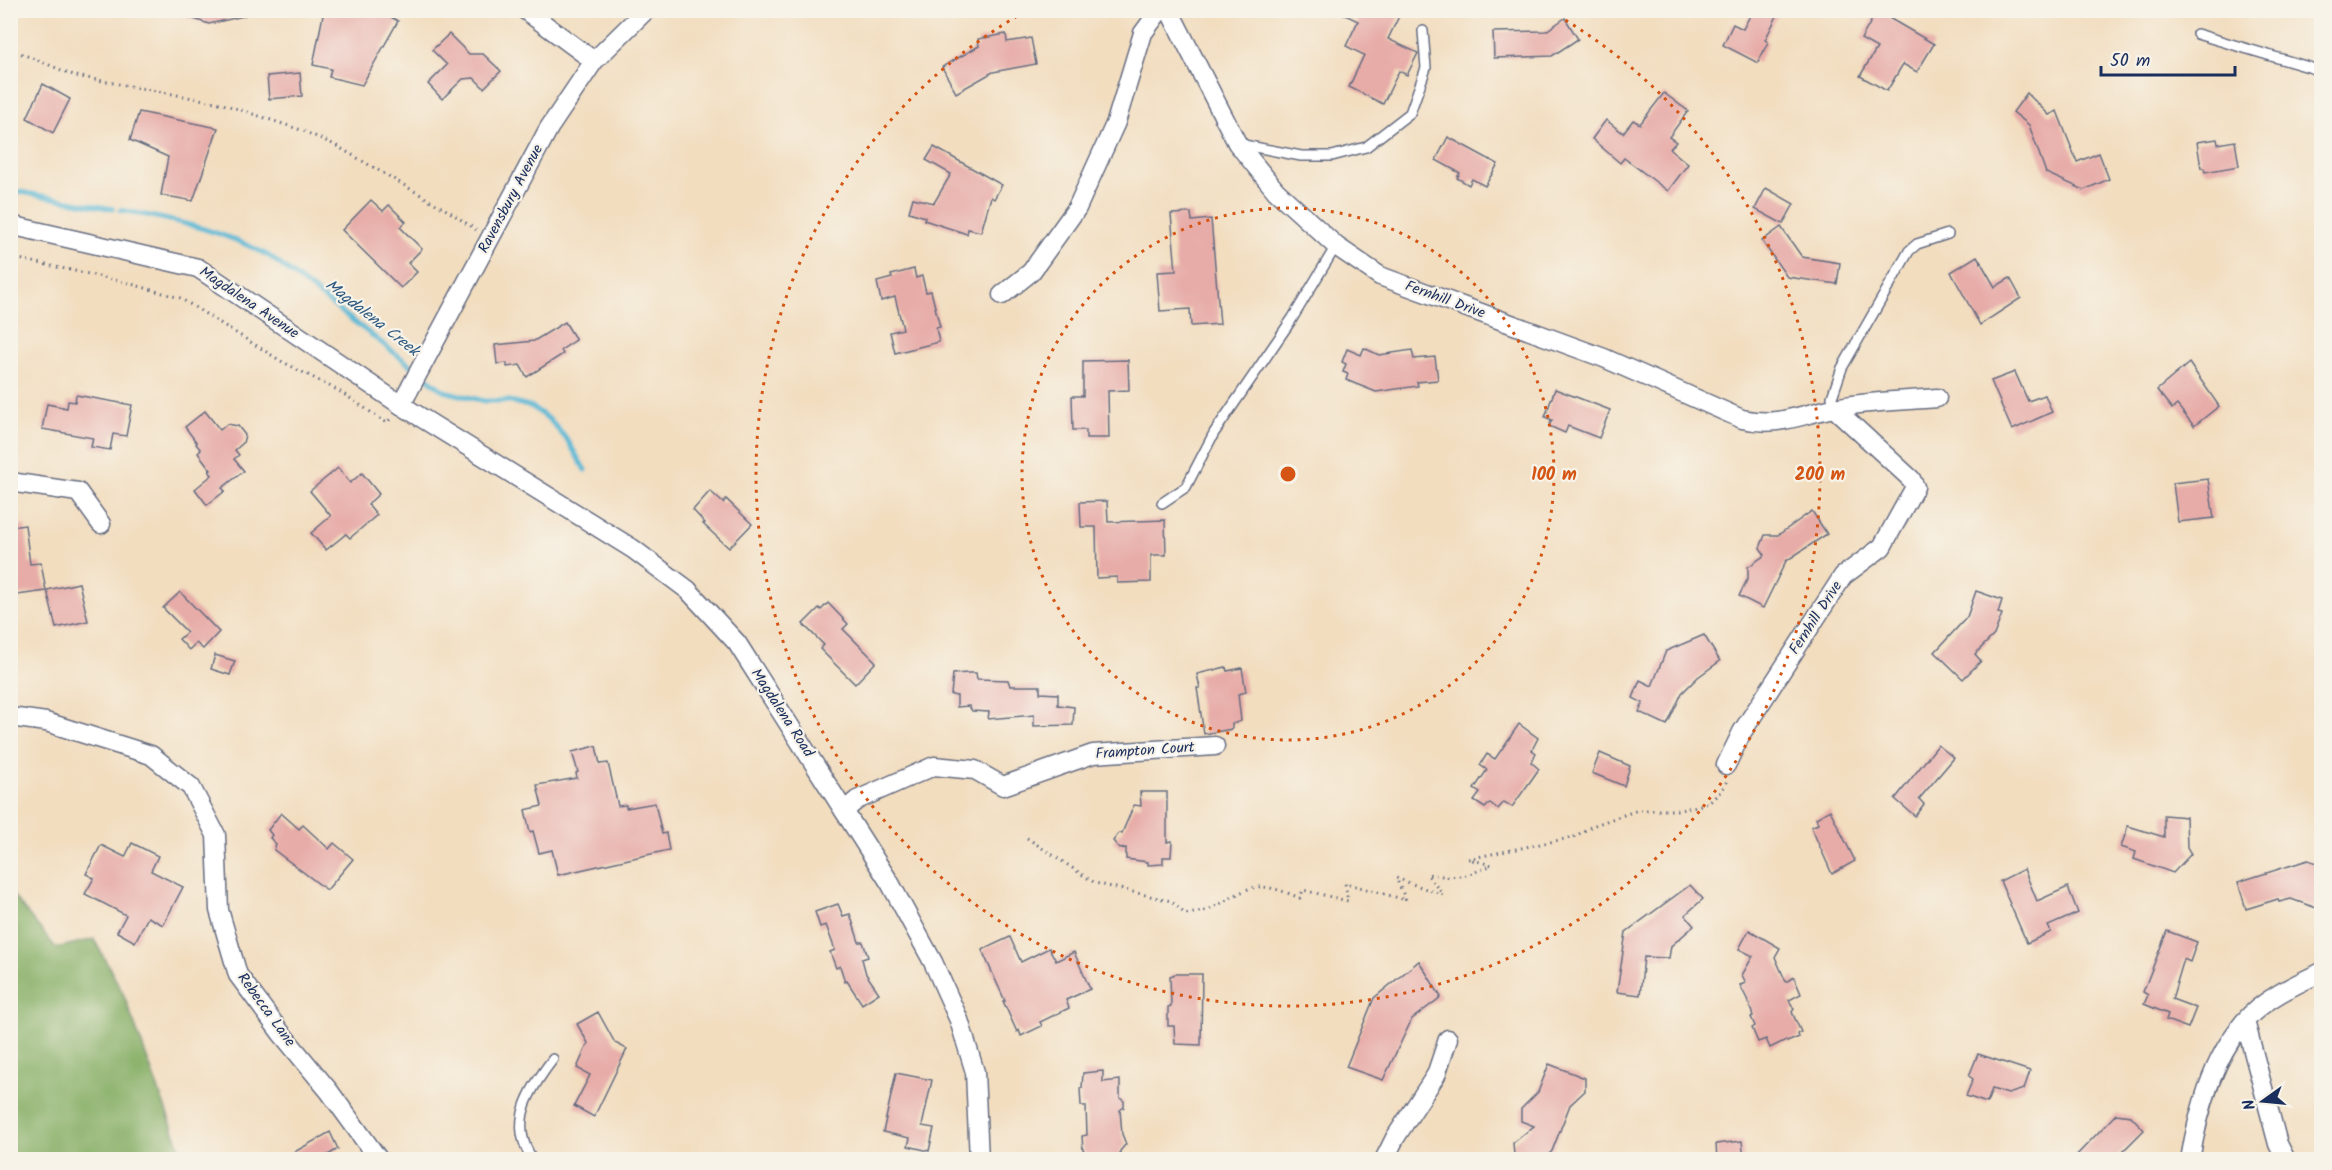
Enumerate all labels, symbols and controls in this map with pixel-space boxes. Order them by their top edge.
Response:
scale bar [2101,39,2234,77]
text: 50 m [2110,47,2150,76]
street label: Ravensbury Avenue [472,140,550,258]
street label: Magdalena Avenue [194,261,304,346]
water label: Magdalena Creek [320,273,426,364]
street label: Fernhill Drive [1402,274,1489,326]
text: 100 m [1531,461,1577,490]
text: 200 m [1795,461,1846,490]
centre of rings [1278,464,1298,484]
street label: Fernhill Drive [1783,576,1849,660]
street label: Magdalena Road [744,664,820,763]
street label: Frampton Court [1095,736,1196,766]
street label: Rebecca Lane [231,968,301,1052]
north arrow [2233,1071,2293,1131]
text: N [2237,1096,2263,1113]

